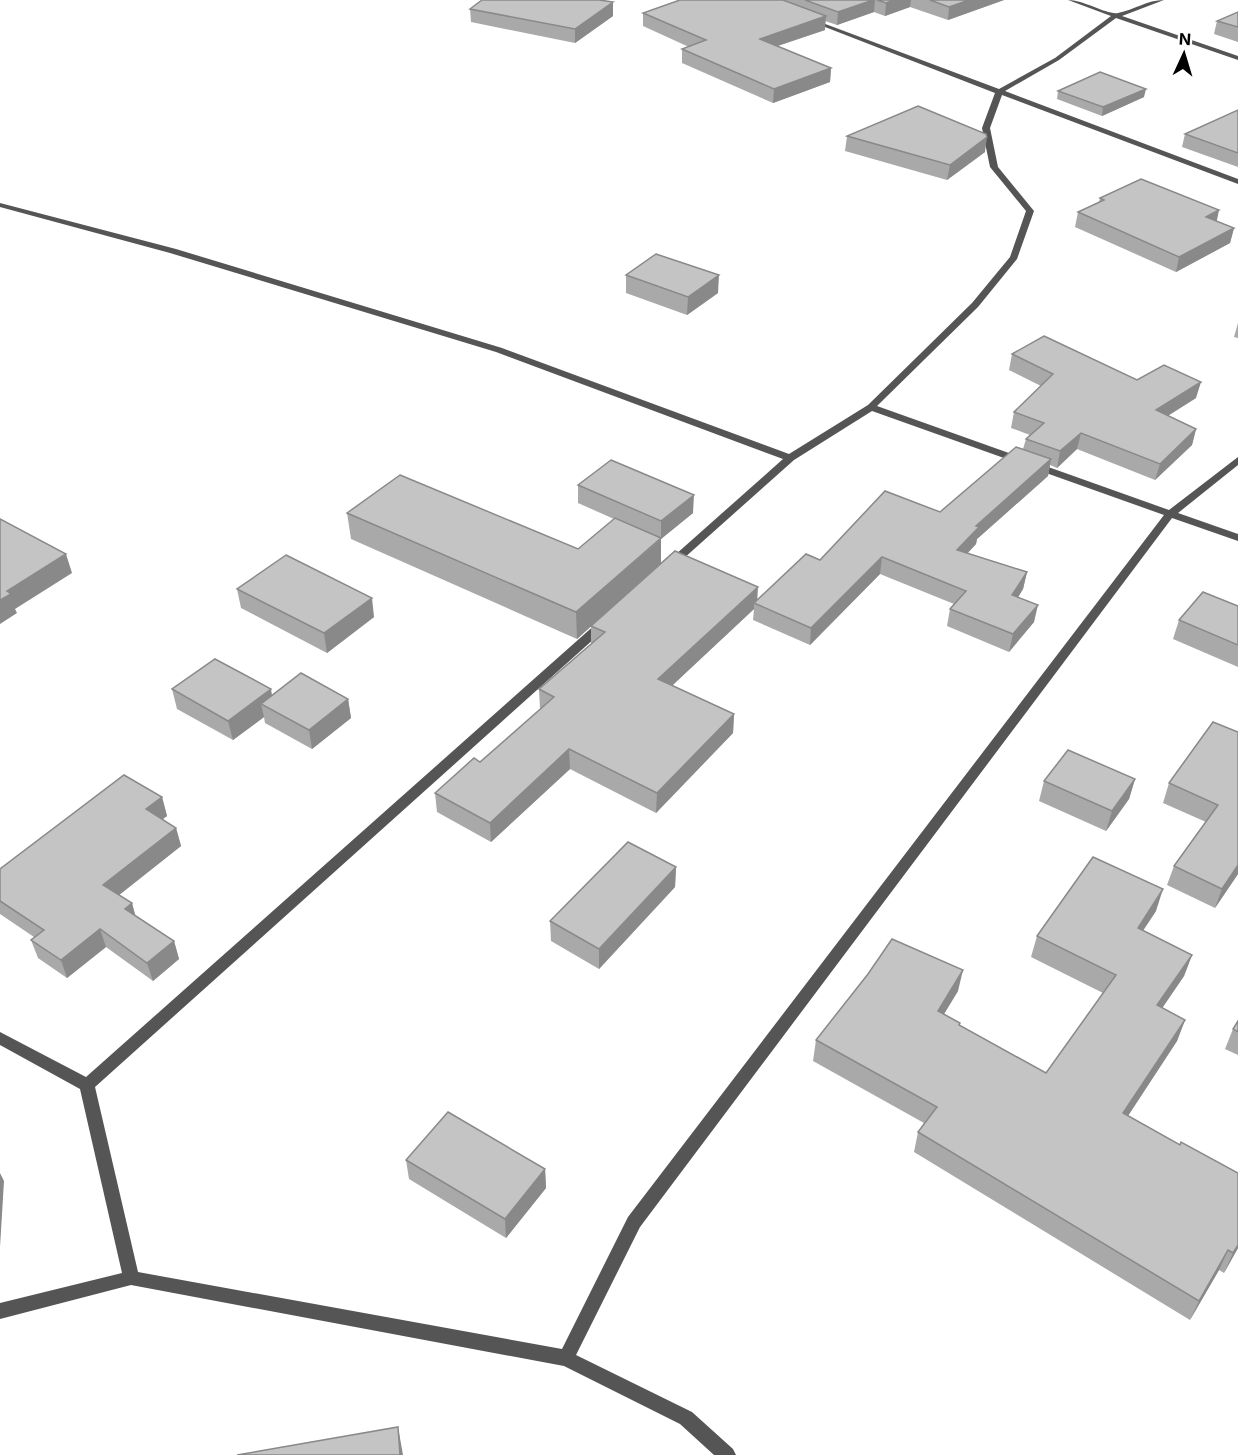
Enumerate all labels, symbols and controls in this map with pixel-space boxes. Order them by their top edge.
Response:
north arrow [1154,24,1214,84]
text: N [1178,29,1192,49]

